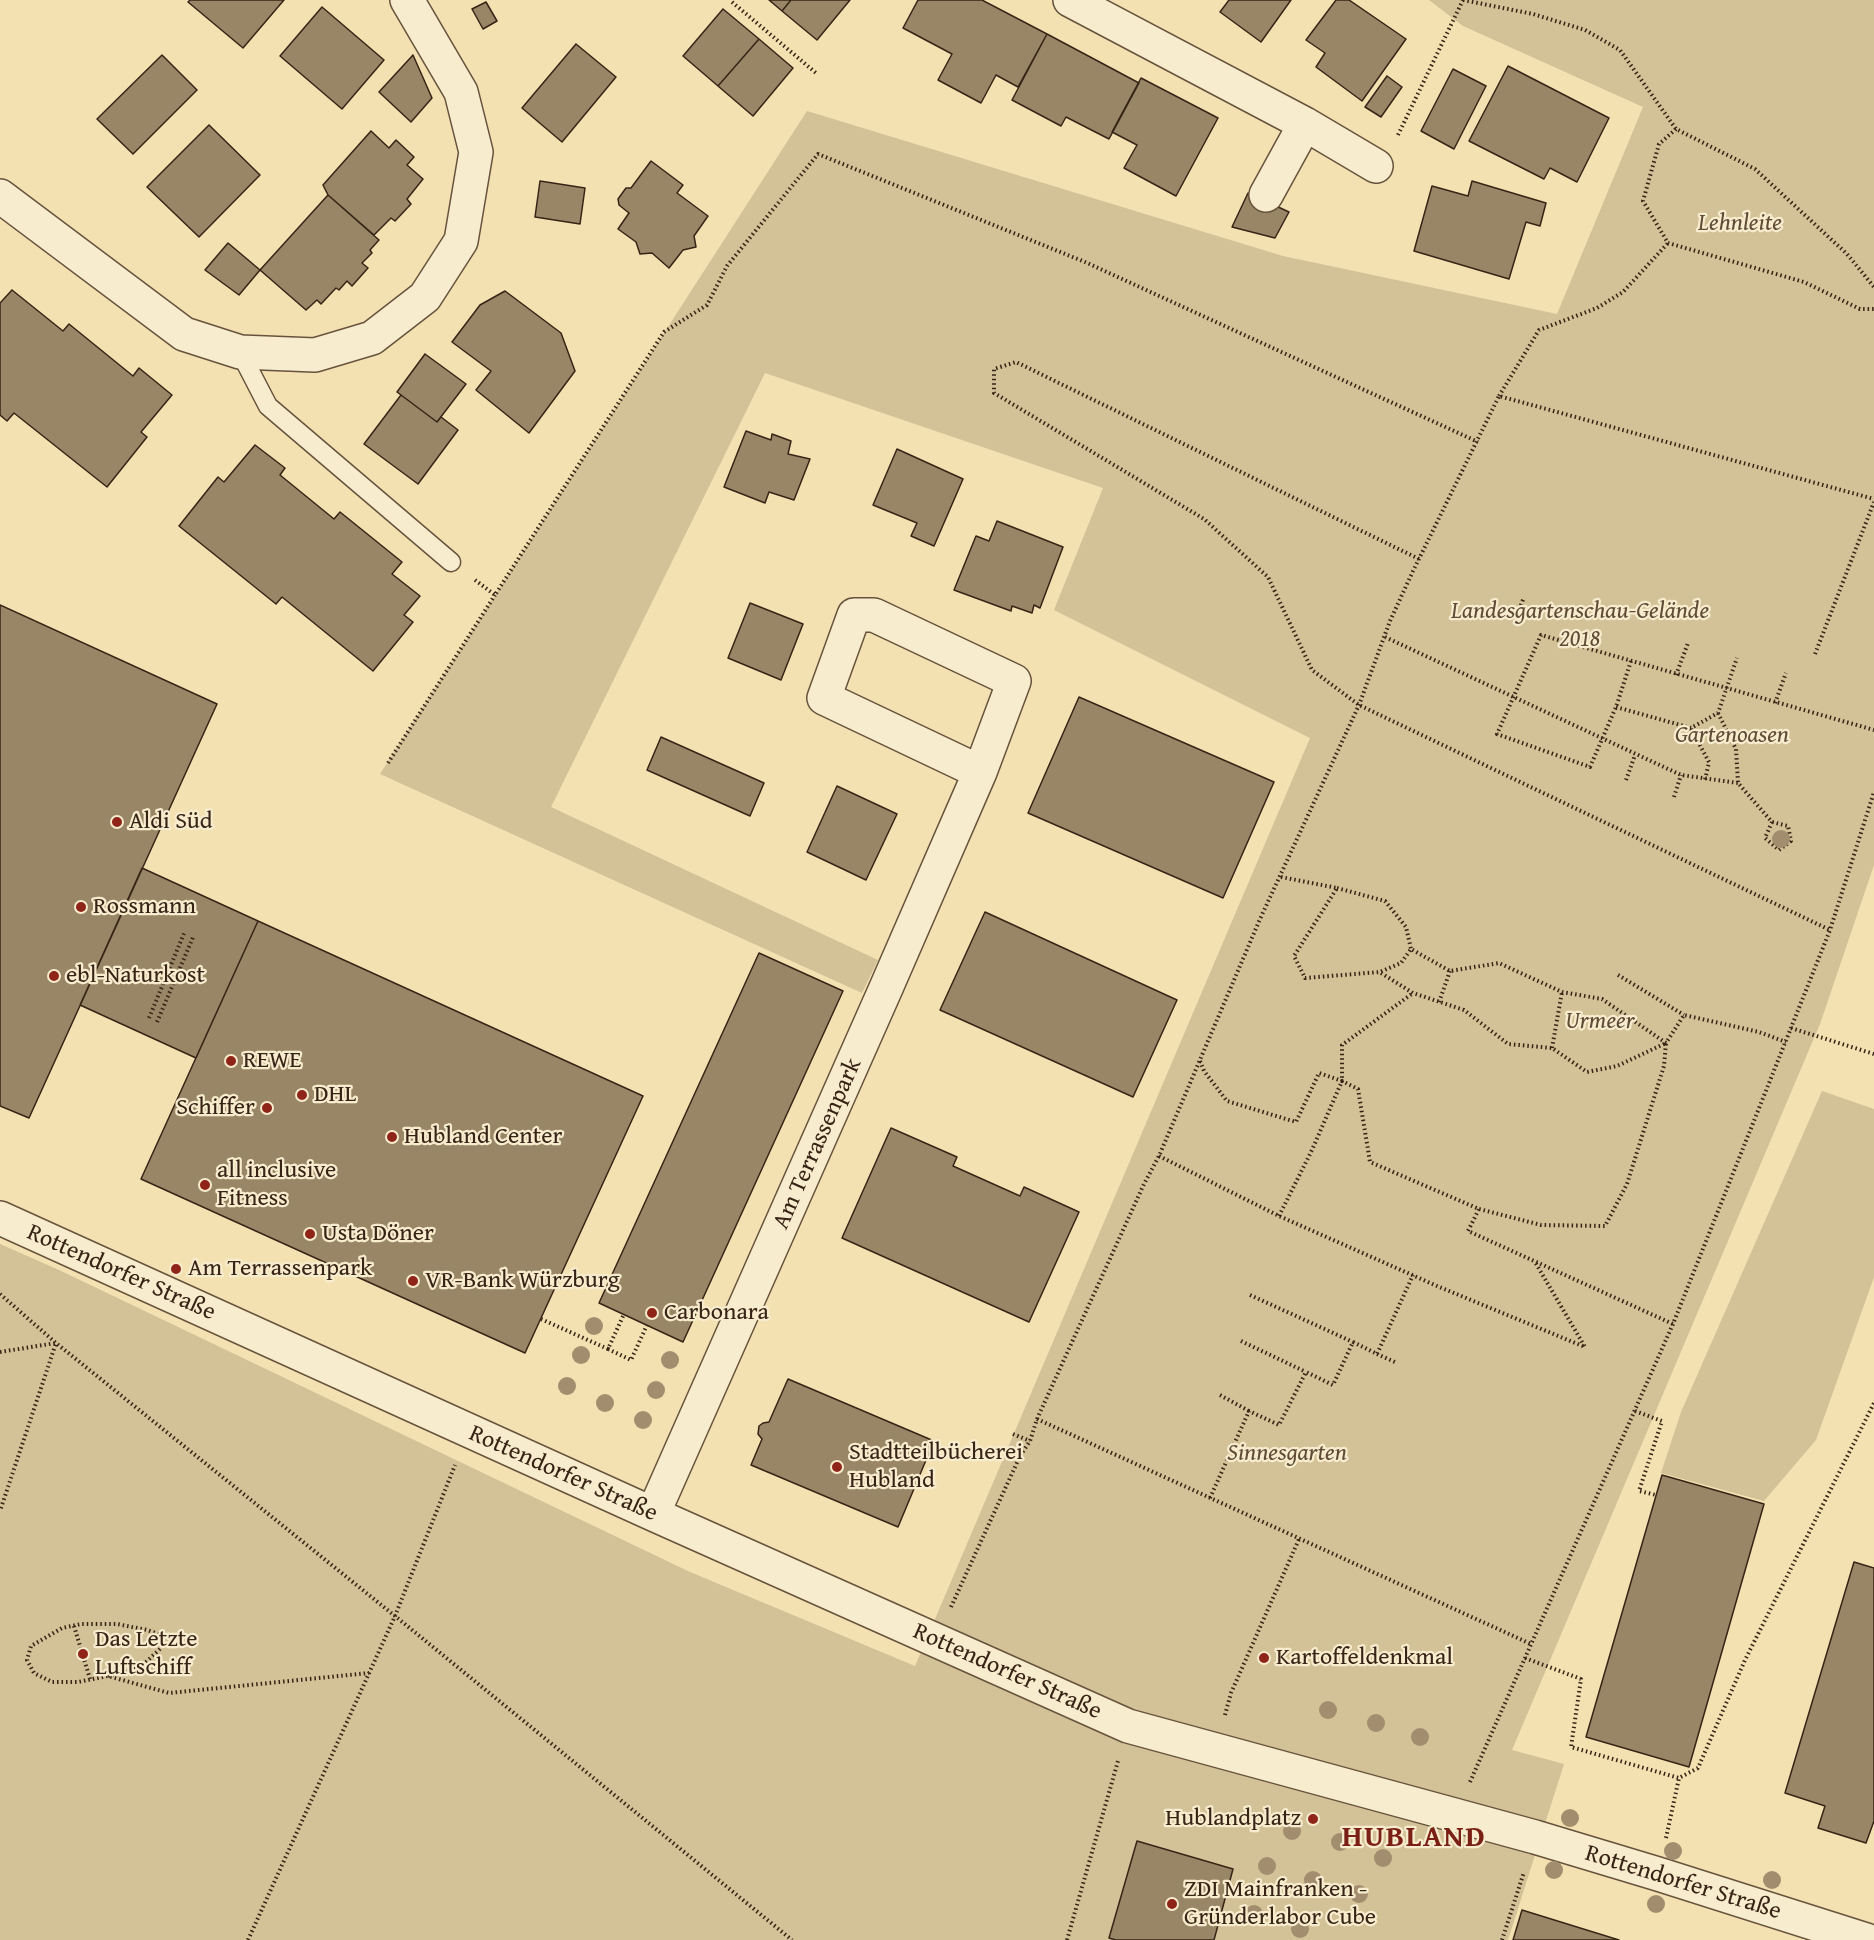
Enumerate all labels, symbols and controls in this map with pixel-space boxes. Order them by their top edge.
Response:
park label: Lehnleite [1698,210,1782,238]
park label: Landesgartenschau-Gelände 2018 [1451,598,1709,654]
park label: Gartenoasen [1675,722,1789,750]
place label: Aldi Süd [129,808,213,836]
marker: Aldi Süd [110,815,124,829]
place label: Rossmann [93,893,196,921]
marker: Rossmann [74,900,88,914]
place label: ebl-Naturkost [66,962,205,990]
marker: ebl-Naturkost [47,969,61,983]
park label: Urmeer [1565,1008,1635,1036]
place label: REWE [243,1047,302,1075]
marker: REWE [224,1054,238,1068]
street label: Am Terrassenpark [767,1054,869,1234]
place label: DHL [314,1081,356,1109]
marker: DHL [295,1088,309,1102]
place label: Schiffer [176,1094,255,1122]
marker: Schiffer [260,1101,274,1115]
place label: Hubland Center [404,1123,562,1151]
marker: Hubland Center [385,1130,399,1144]
place label: all inclusive Fitness [217,1157,336,1213]
marker: all inclusive Fitness [198,1178,212,1192]
street label: Rottendorfer Straße [22,1218,220,1328]
place label: Usta Döner [322,1220,434,1248]
marker: Usta Döner [303,1227,317,1241]
place label: Am Terrassenpark [188,1255,372,1283]
marker: Am Terrassenpark [169,1262,183,1276]
place label: VR-Bank Würzburg [425,1267,620,1295]
marker: VR-Bank Würzburg [406,1274,420,1288]
place label: Carbonara [664,1299,769,1327]
marker: Carbonara [645,1306,659,1320]
street label: Rottendorfer Straße [464,1419,662,1529]
place label: Stadtteilbücherei Hubland [849,1439,1023,1495]
park label: Sinnesgarten [1227,1440,1347,1468]
marker: Stadtteilbücherei Hubland [830,1460,844,1474]
street label: Rottendorfer Straße [908,1617,1106,1727]
place label: Das Letzte Luftschiff [95,1626,197,1682]
place label: Kartoffeldenkmal [1276,1644,1453,1672]
marker: Das Letzte Luftschiff [76,1647,90,1661]
marker: Kartoffeldenkmal [1257,1651,1271,1665]
place label: Hublandplatz [1165,1805,1301,1833]
marker: Hublandplatz [1306,1812,1320,1826]
district label: HUBLAND [1342,1820,1486,1856]
street label: Rottendorfer Straße [1582,1840,1784,1926]
place label: ZDI Mainfranken - Gründerlabor Cube [1184,1876,1376,1932]
marker: ZDI Mainfranken - Gründerlabor Cube [1165,1897,1179,1911]

